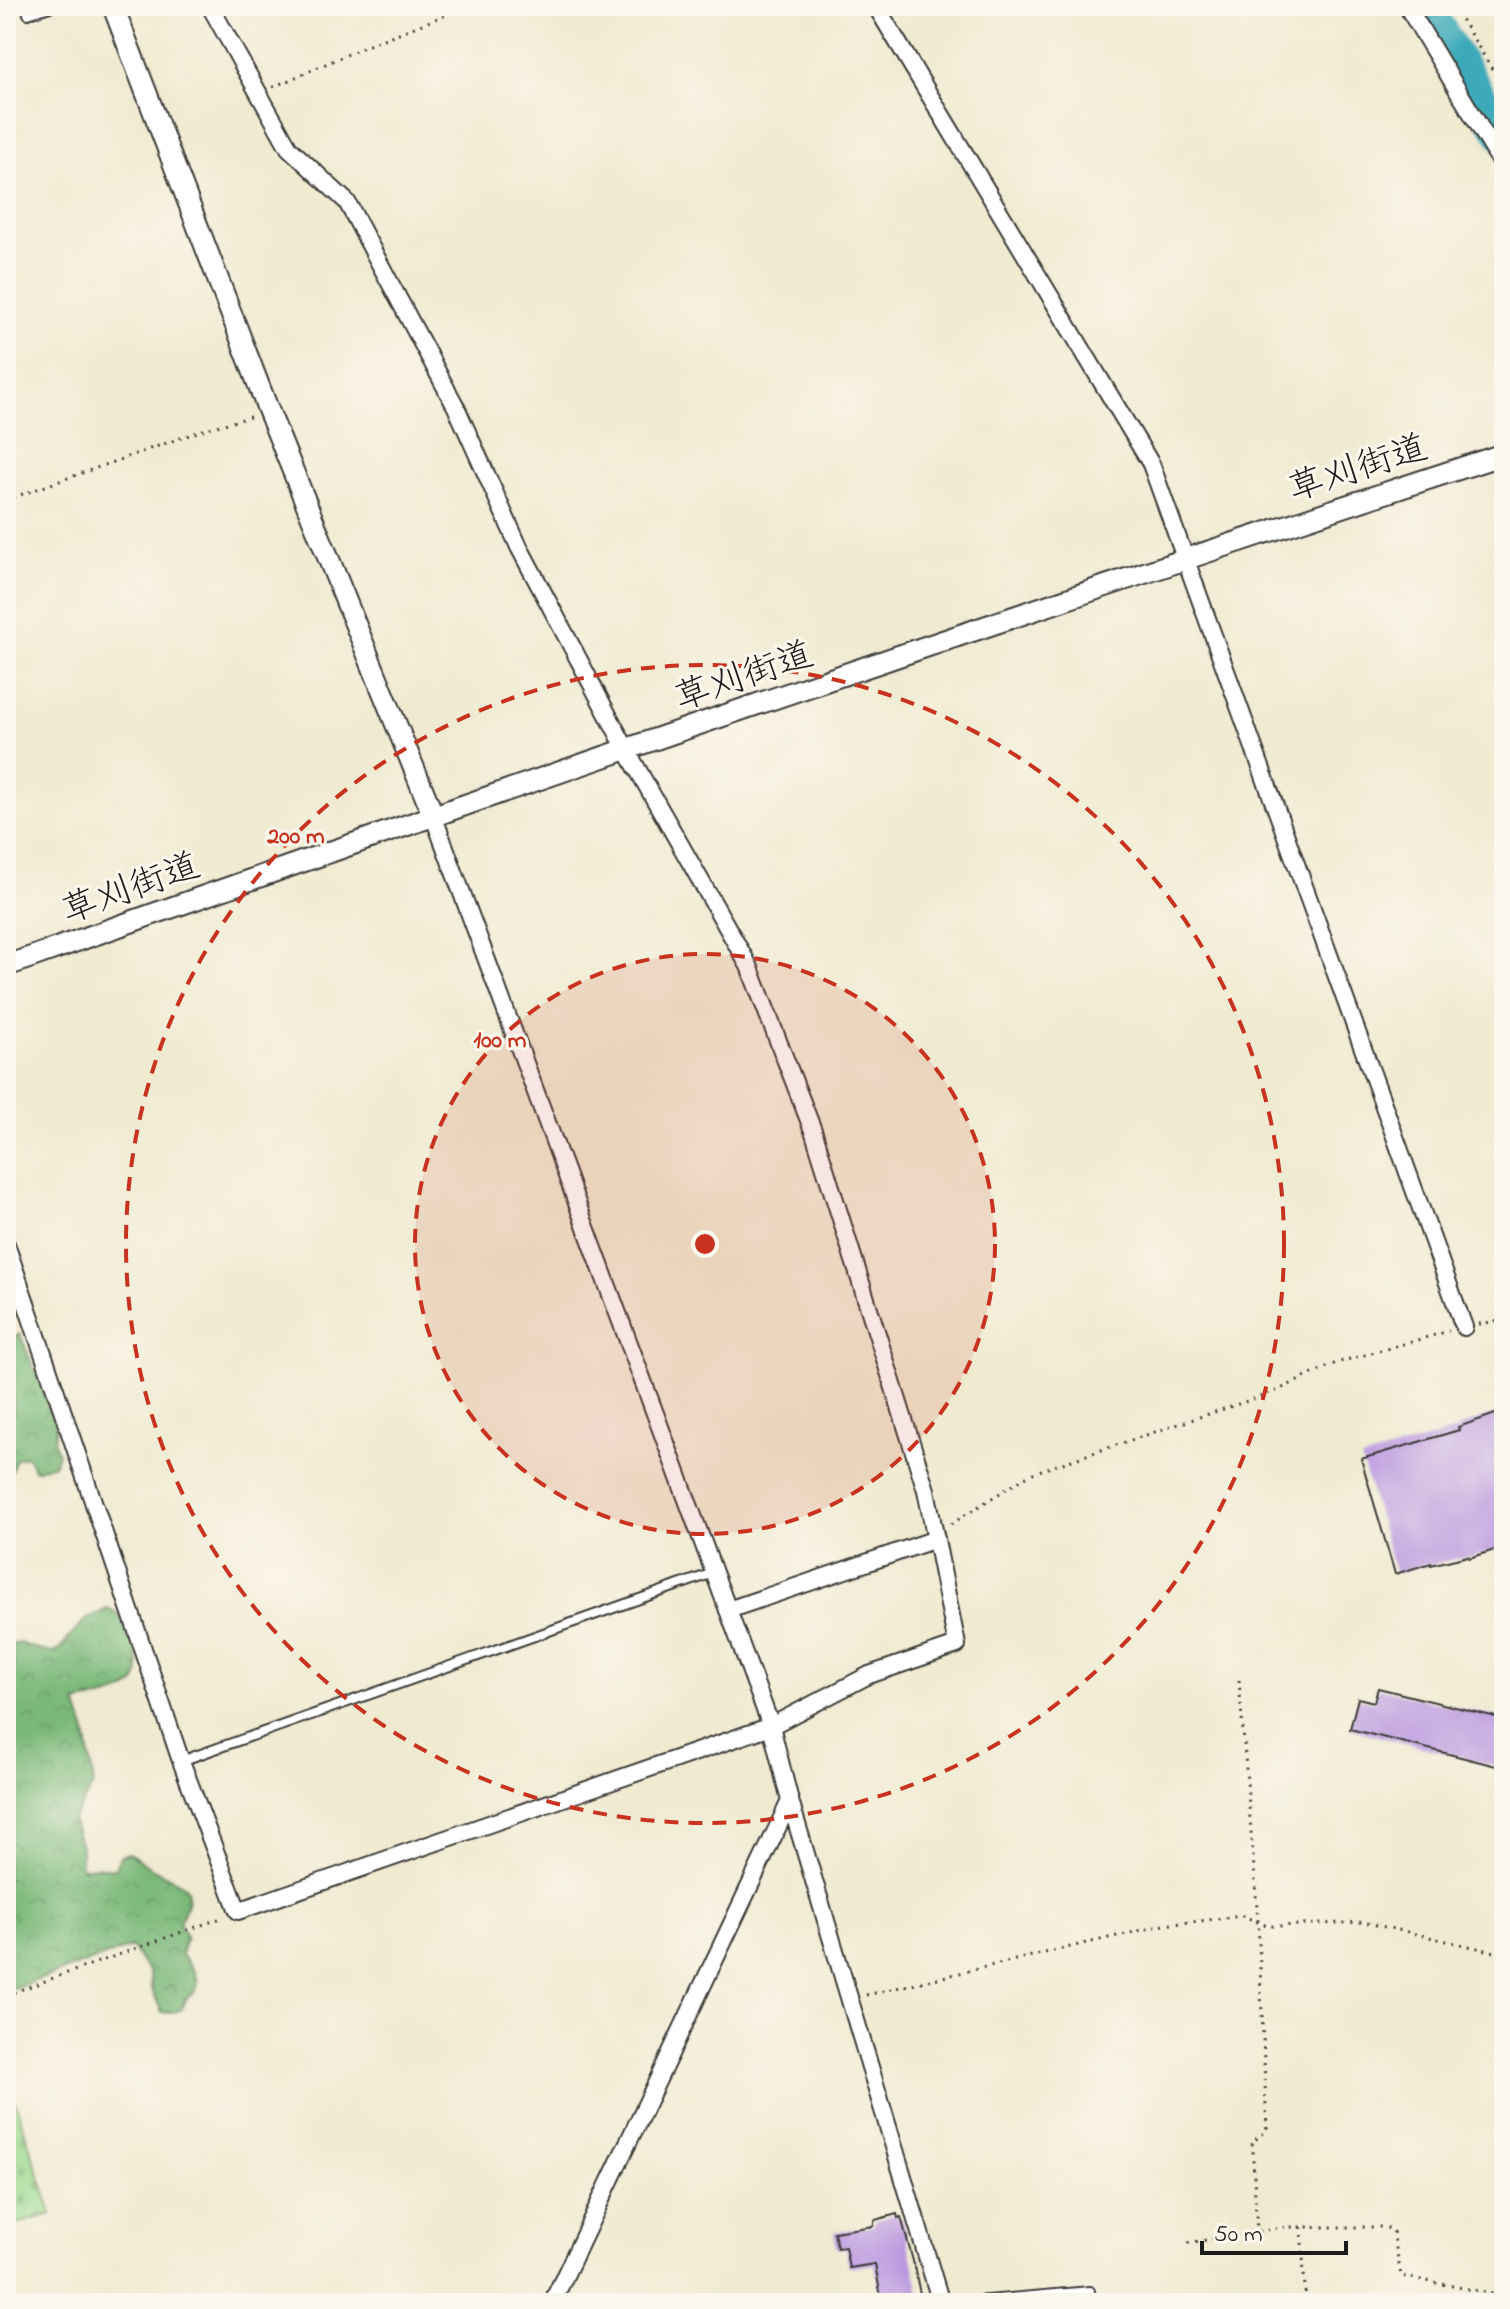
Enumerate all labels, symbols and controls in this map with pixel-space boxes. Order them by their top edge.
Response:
street label: 草刈街道 [1282,423,1435,518]
street label: 草刈街道 [668,630,821,727]
text: 200 m [266,820,325,855]
street label: 草刈街道 [55,841,208,940]
text: 100 m [474,1024,527,1059]
centre of rings [691,1230,719,1258]
scale bar [1202,2205,1346,2255]
text: 50 m [1214,2218,1263,2253]

